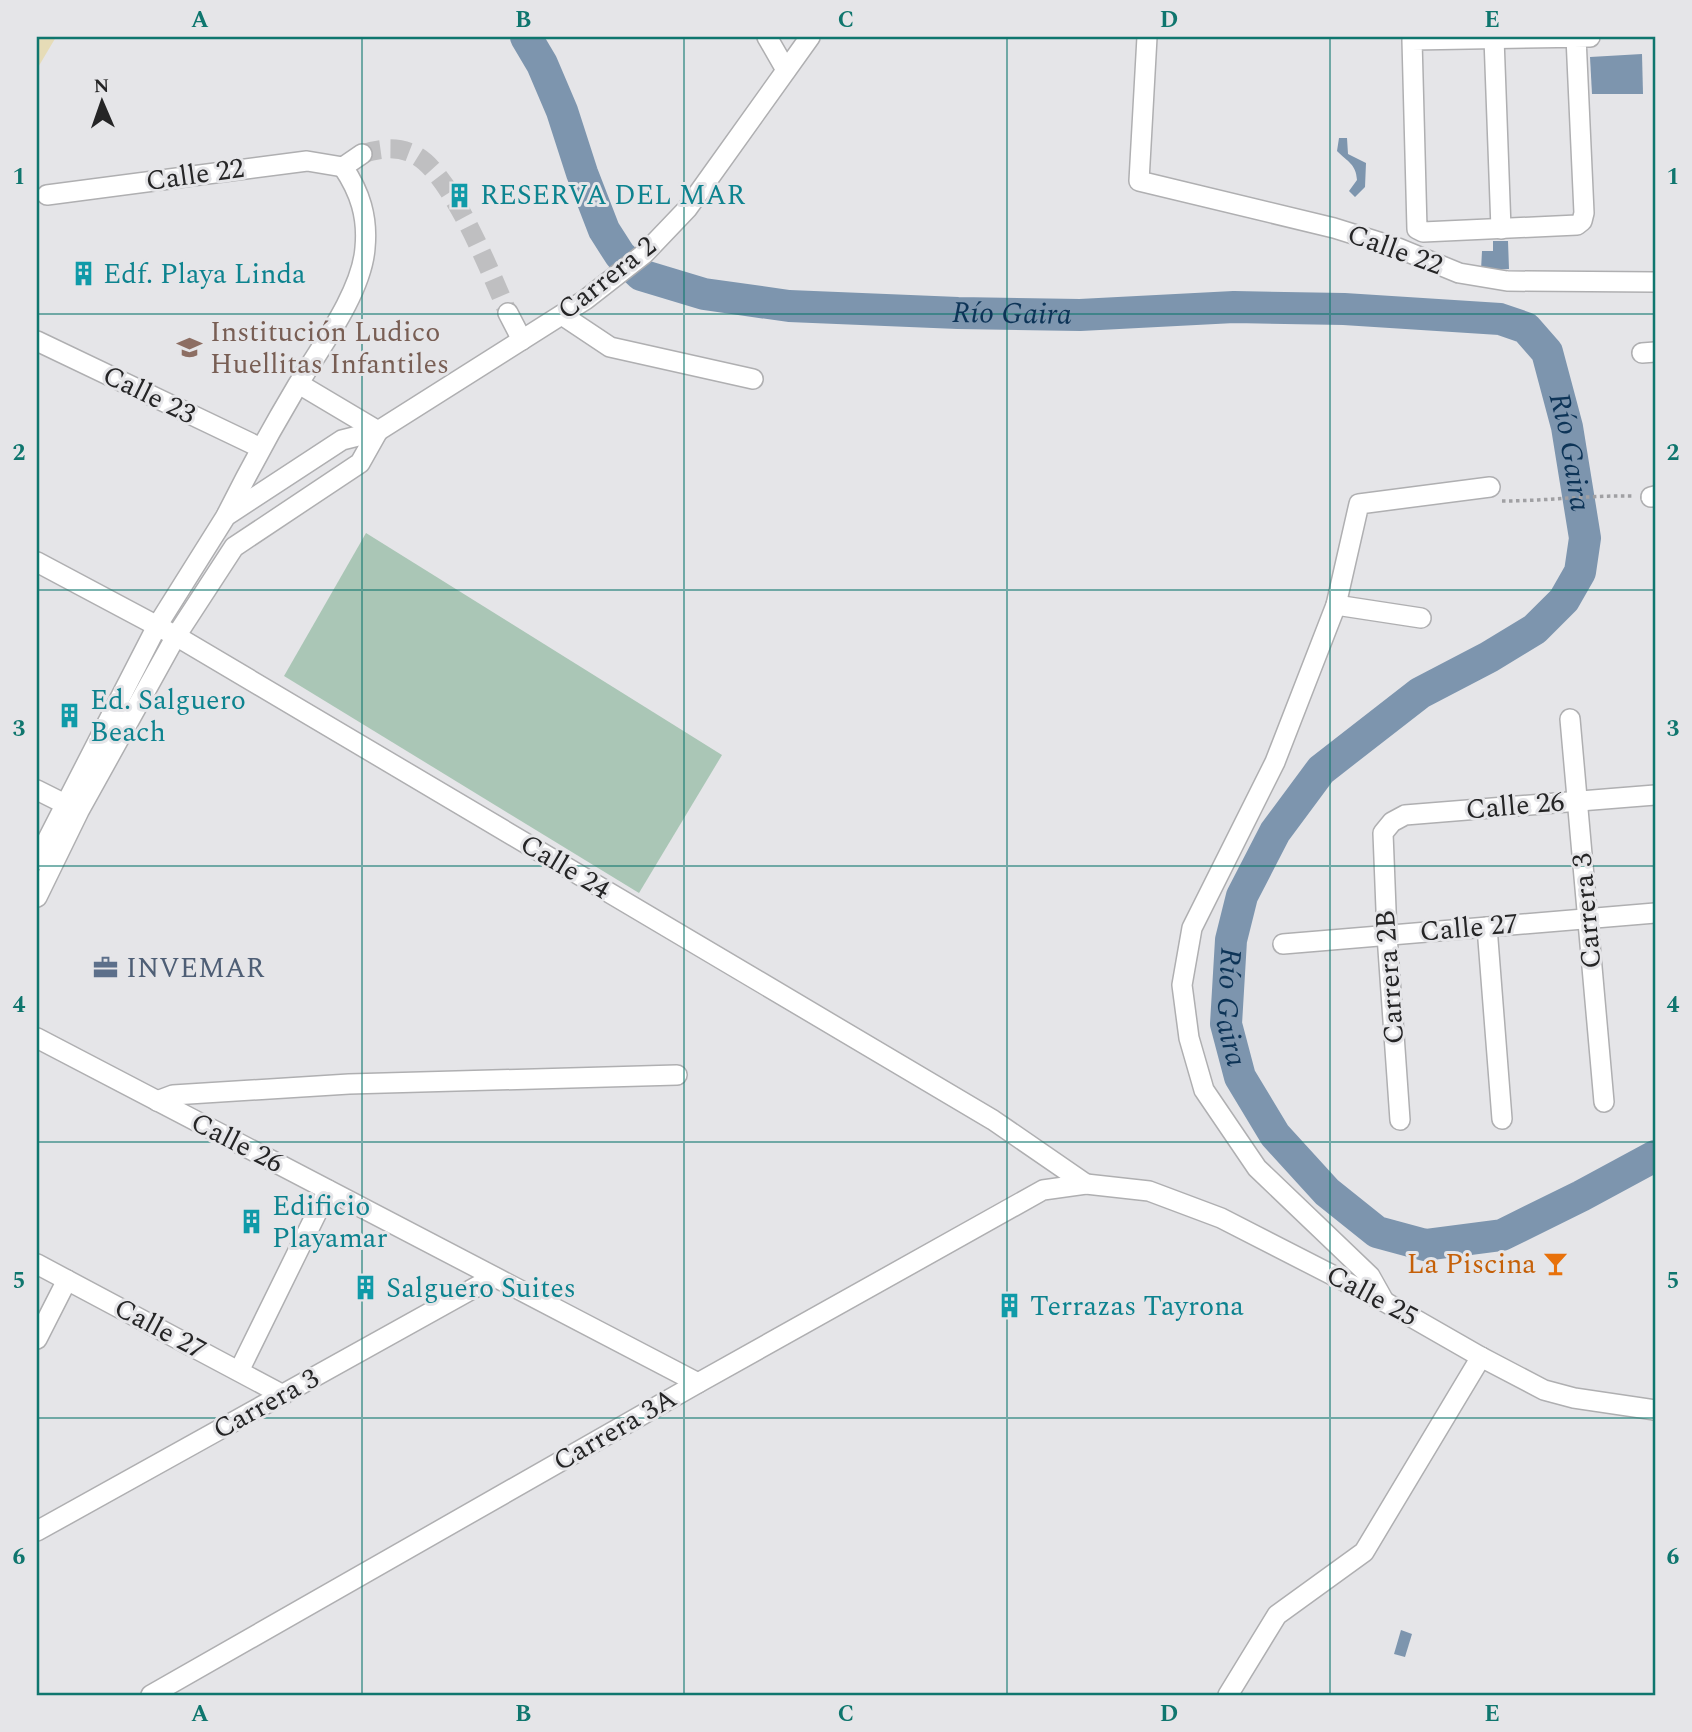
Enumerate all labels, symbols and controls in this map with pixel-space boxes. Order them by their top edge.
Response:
text: A [191,3,209,38]
text: B [515,3,531,38]
text: C [838,3,854,38]
text: D [1160,3,1178,38]
text: E [1484,3,1500,38]
north arrow [66,66,136,136]
text: N [93,72,110,101]
street label: Calle 22 [143,147,247,203]
text: 1 [13,160,25,195]
text: 1 [1667,160,1679,195]
place label: RESERVA DEL MAR [480,174,746,217]
building icon: RESERVA DEL MAR [446,181,474,209]
street label: Calle 22 [1341,213,1449,287]
street label: Carrera 2 [548,225,666,331]
place label: Edf. Playa Linda [103,253,306,296]
building icon: Edf. Playa Linda [69,260,97,288]
water label: Río Gaira [951,290,1072,338]
place label: Institución Ludico Huellitas Infantiles [210,311,449,386]
school or university icon: Institución Ludico Huellitas Infantiles [176,334,204,362]
street label: Calle 23 [95,354,203,436]
water label: Río Gaira [1536,388,1603,515]
text: 2 [13,436,26,471]
text: 2 [1667,436,1680,471]
place label: Ed. Salguero Beach [90,679,246,754]
building icon: Ed. Salguero Beach [56,702,84,730]
text: 3 [13,712,26,747]
text: 3 [1667,712,1680,747]
street label: Calle 26 [1464,780,1566,832]
street label: Calle 24 [512,823,618,911]
street label: Carrera 3 [1561,851,1613,971]
street label: Calle 27 [1418,902,1520,954]
street label: Carrera 2B [1364,908,1416,1046]
water label: Río Gaira [1202,946,1259,1072]
place label: INVEMAR [126,947,265,990]
office icon: INVEMAR [92,954,120,982]
text: 4 [13,988,26,1023]
text: 4 [1667,988,1680,1023]
street label: Calle 26 [183,1101,291,1185]
place label: Edificio Playamar [272,1185,388,1260]
building icon: Edificio Playamar [238,1208,266,1236]
place label: La Piscina [1407,1243,1536,1286]
bar icon: La Piscina [1542,1250,1570,1278]
street label: Calle 25 [1318,1254,1426,1338]
text: 5 [13,1264,25,1299]
text: 5 [1667,1264,1679,1299]
place label: Salguero Suites [386,1267,576,1310]
building icon: Salguero Suites [352,1274,380,1302]
place label: Terrazas Tayrona [1030,1285,1244,1328]
street label: Calle 27 [106,1287,214,1371]
building icon: Terrazas Tayrona [996,1292,1024,1320]
street label: Carrera 3 [205,1357,327,1451]
street label: Carrera 3A [545,1377,685,1483]
text: 6 [13,1540,26,1575]
text: 6 [1667,1540,1680,1575]
text: A [191,1697,209,1732]
text: B [515,1697,531,1732]
text: C [838,1697,854,1732]
text: D [1160,1697,1178,1732]
text: E [1484,1697,1500,1732]

